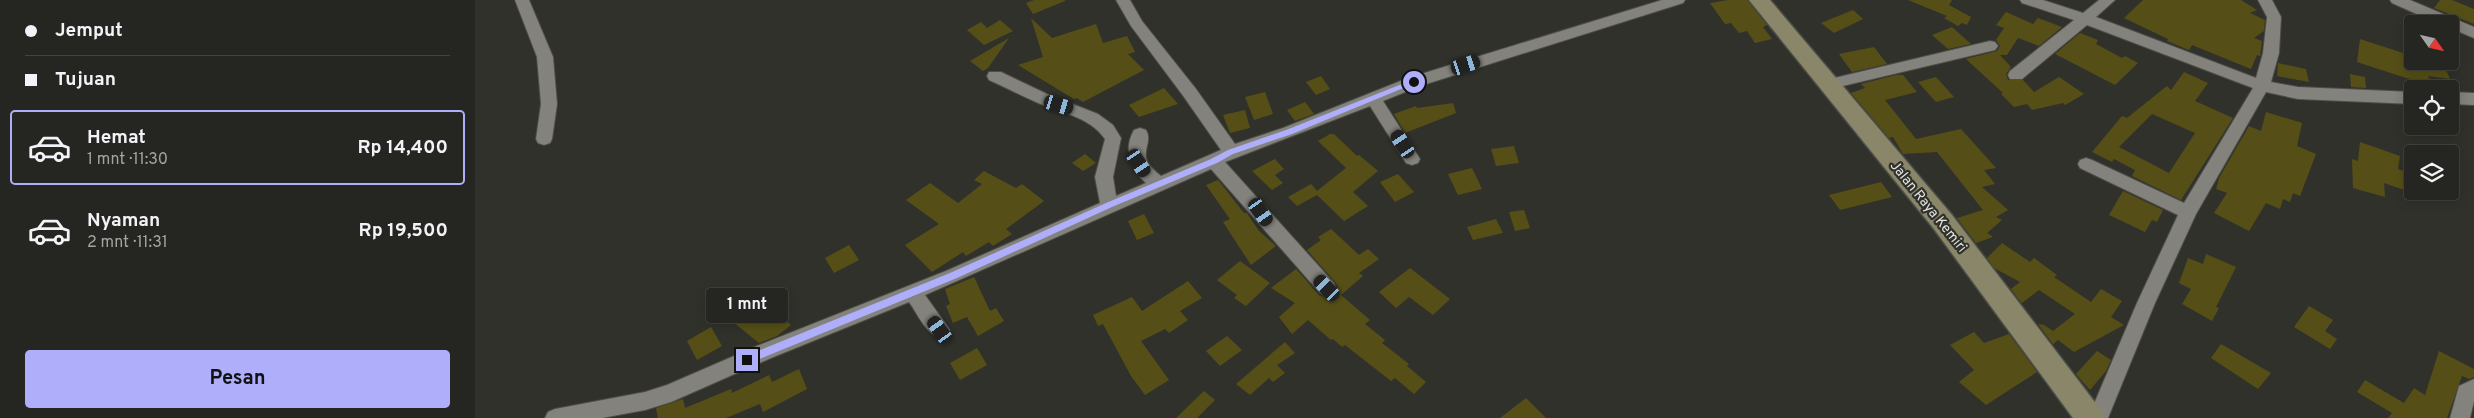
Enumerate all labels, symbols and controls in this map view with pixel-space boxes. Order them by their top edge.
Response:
north arrow [2404,15,2459,70]
map controls [2404,15,2459,200]
text: Jemput [55,19,123,43]
car [1449,53,1482,77]
text: Tujuan [55,68,116,92]
route start [1403,71,1425,93]
button: locate [2404,80,2459,135]
car [1042,93,1075,117]
icon: car [27,125,72,170]
text: Hemat [87,126,146,150]
car [1388,127,1417,161]
text: Rp 14,400 [357,136,448,160]
button: layers [2404,145,2459,200]
car [1124,146,1153,180]
text: 1 mnt · 11:30 [87,150,168,170]
street label: Jalan Raya Kemiri [1886,158,1970,256]
car [1246,195,1275,229]
icon: car [27,208,72,253]
text: Nyaman [87,209,160,233]
text: Rp 19,500 [359,219,448,243]
text: 2 mnt · 11:31 [87,233,168,253]
car [1311,272,1342,304]
callout: 1 mnt [706,288,788,322]
text: 1 mnt [727,295,767,315]
car [925,313,954,347]
route end [736,349,758,371]
button: Pesan [25,350,450,408]

